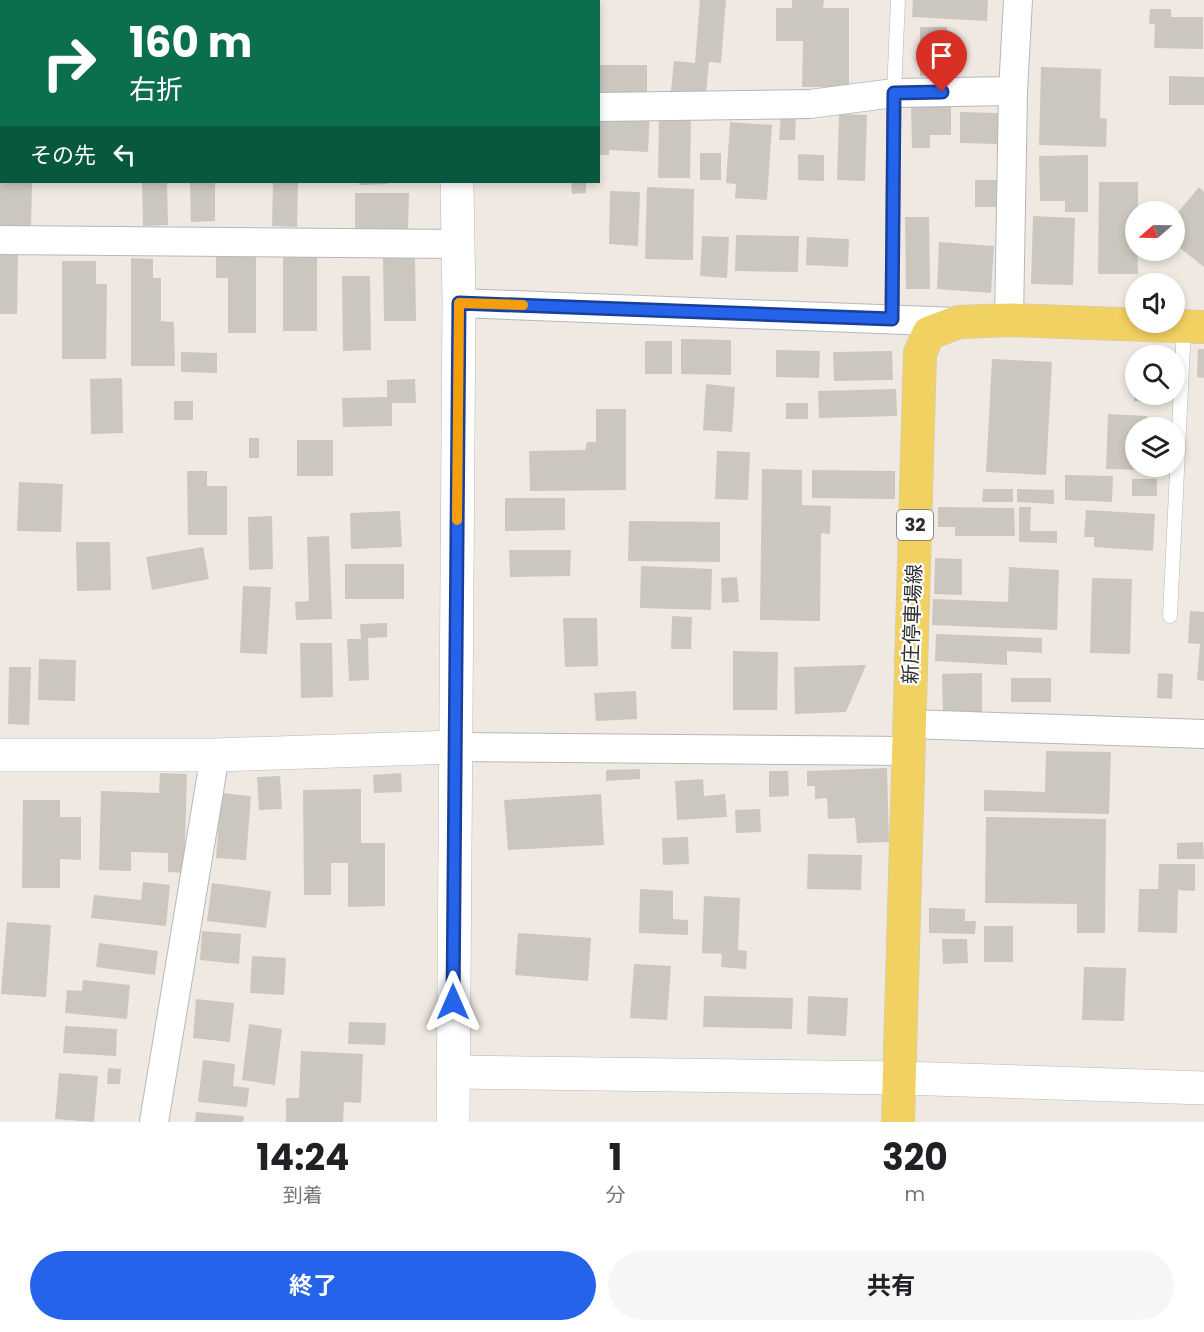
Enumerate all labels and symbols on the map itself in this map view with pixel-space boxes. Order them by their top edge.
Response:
pin [916,30,967,92]
north arrow [1125,201,1185,261]
road number: 32 [897,510,933,540]
street label: 新庄停車場線 [896,564,928,684]
position arrow [421,970,485,1034]

